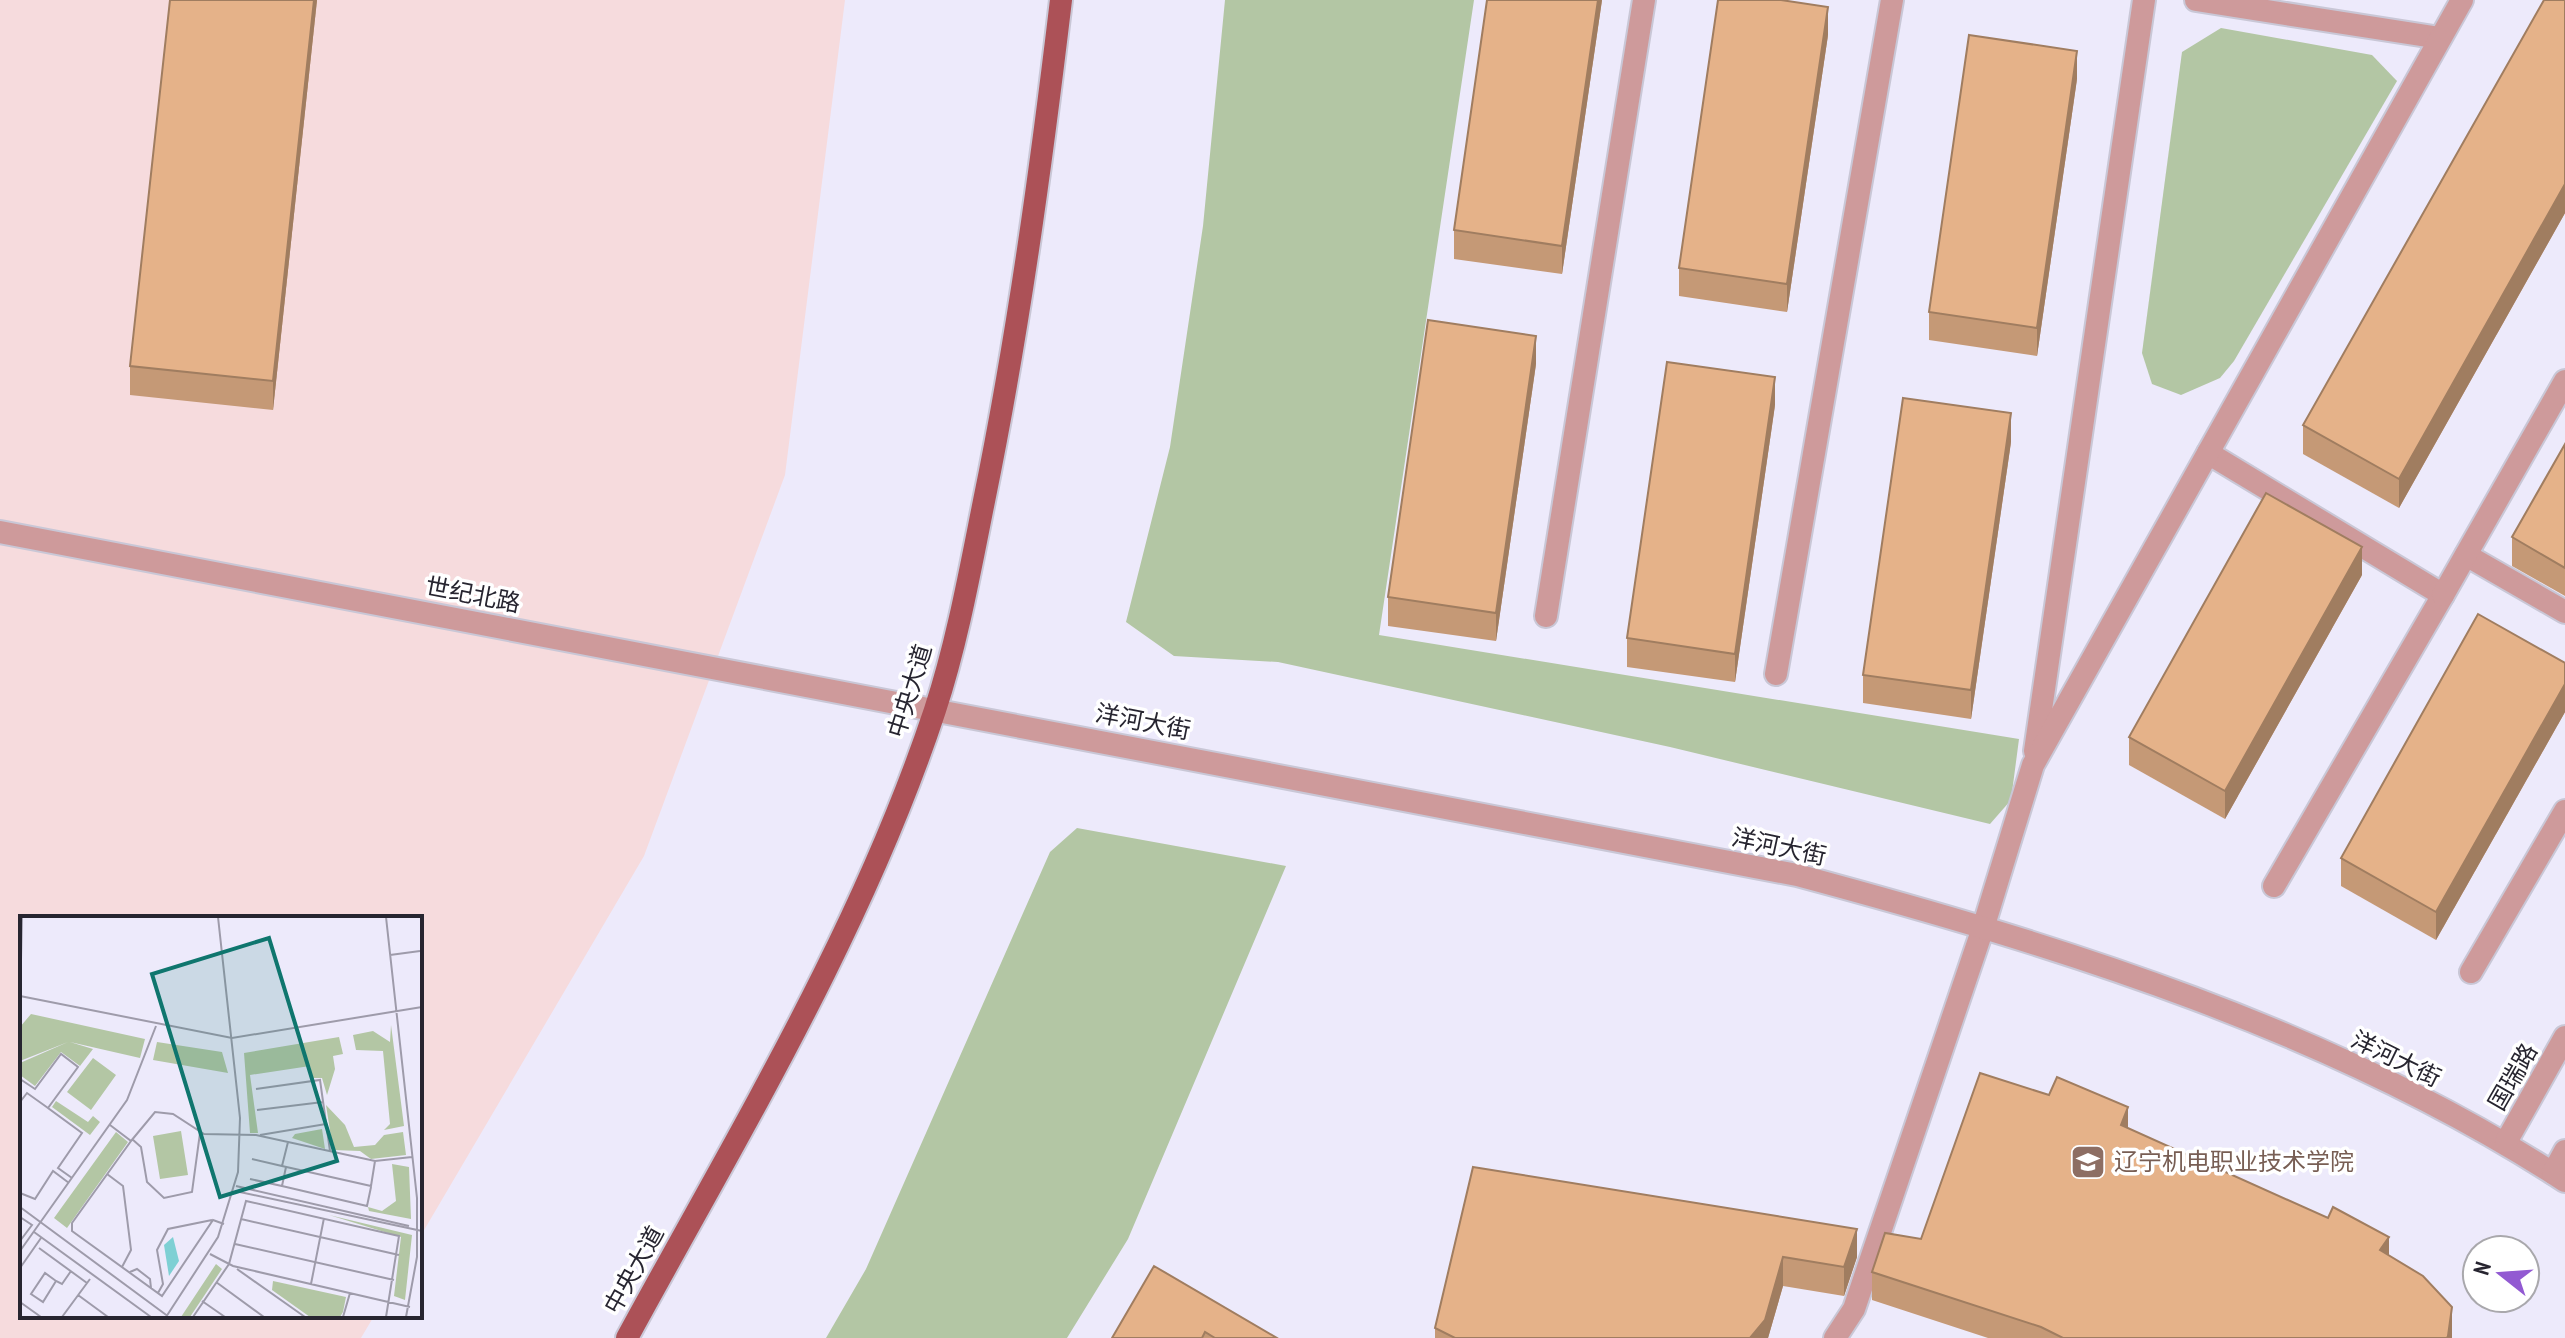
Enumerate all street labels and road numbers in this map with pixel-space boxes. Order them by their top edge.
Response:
street label: 世纪北路 [423,570,523,619]
street label: 中央大道 [881,640,938,741]
street label: 洋河大街 [1093,697,1193,746]
street label: 洋河大街 [1729,821,1829,872]
street label: 洋河大街 [2346,1024,2446,1094]
street label: 国瑞路 [2481,1038,2544,1116]
street label: 中央大道 [597,1220,670,1319]

